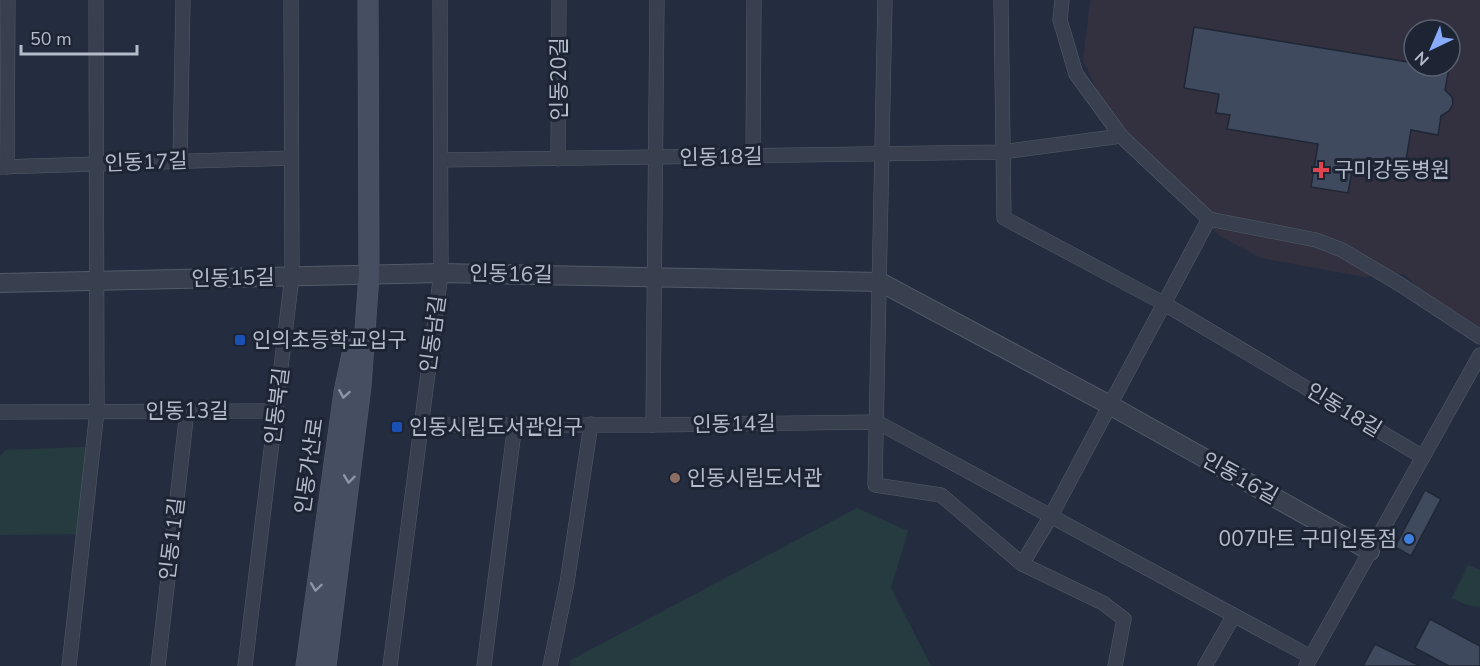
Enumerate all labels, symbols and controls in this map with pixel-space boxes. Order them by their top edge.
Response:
scale bar [21,18,136,56]
north arrow [1402,18,1462,78]
text: 50 m [30,27,72,51]
street label: 인동20길 [545,37,573,121]
text: N [1410,46,1434,70]
street label: 인동18길 [679,142,763,172]
street label: 인동17길 [104,147,188,177]
place label: 구미강동병원 [1334,156,1450,184]
marker: 구미강동병원 [1312,161,1330,179]
street label: 인동16길 [469,259,553,289]
street label: 인동15길 [191,263,275,293]
street label: 인동남길 [414,294,452,374]
place label: 인의초등학교입구 [252,326,407,354]
marker: 인의초등학교입구 [233,333,247,347]
street label: 인동북길 [258,366,296,446]
street label: 인동18길 [1301,377,1387,443]
one-way arrow [338,388,351,398]
street label: 인동13길 [145,397,229,425]
street label: 인동14길 [692,409,776,439]
place label: 인동시립도서관입구 [409,413,583,441]
street label: 인동가산로 [288,416,330,516]
marker: 인동시립도서관입구 [390,420,404,434]
street label: 인동16길 [1197,446,1283,510]
place label: 인동시립도서관 [687,464,822,492]
marker: 인동시립도서관 [668,471,682,485]
one-way arrow [344,475,356,484]
street label: 인동11길 [153,496,191,582]
place label: 007마트 구미인동점 [1219,525,1397,553]
marker: 007마트 구미인동점 [1402,532,1416,546]
one-way arrow [311,582,323,591]

